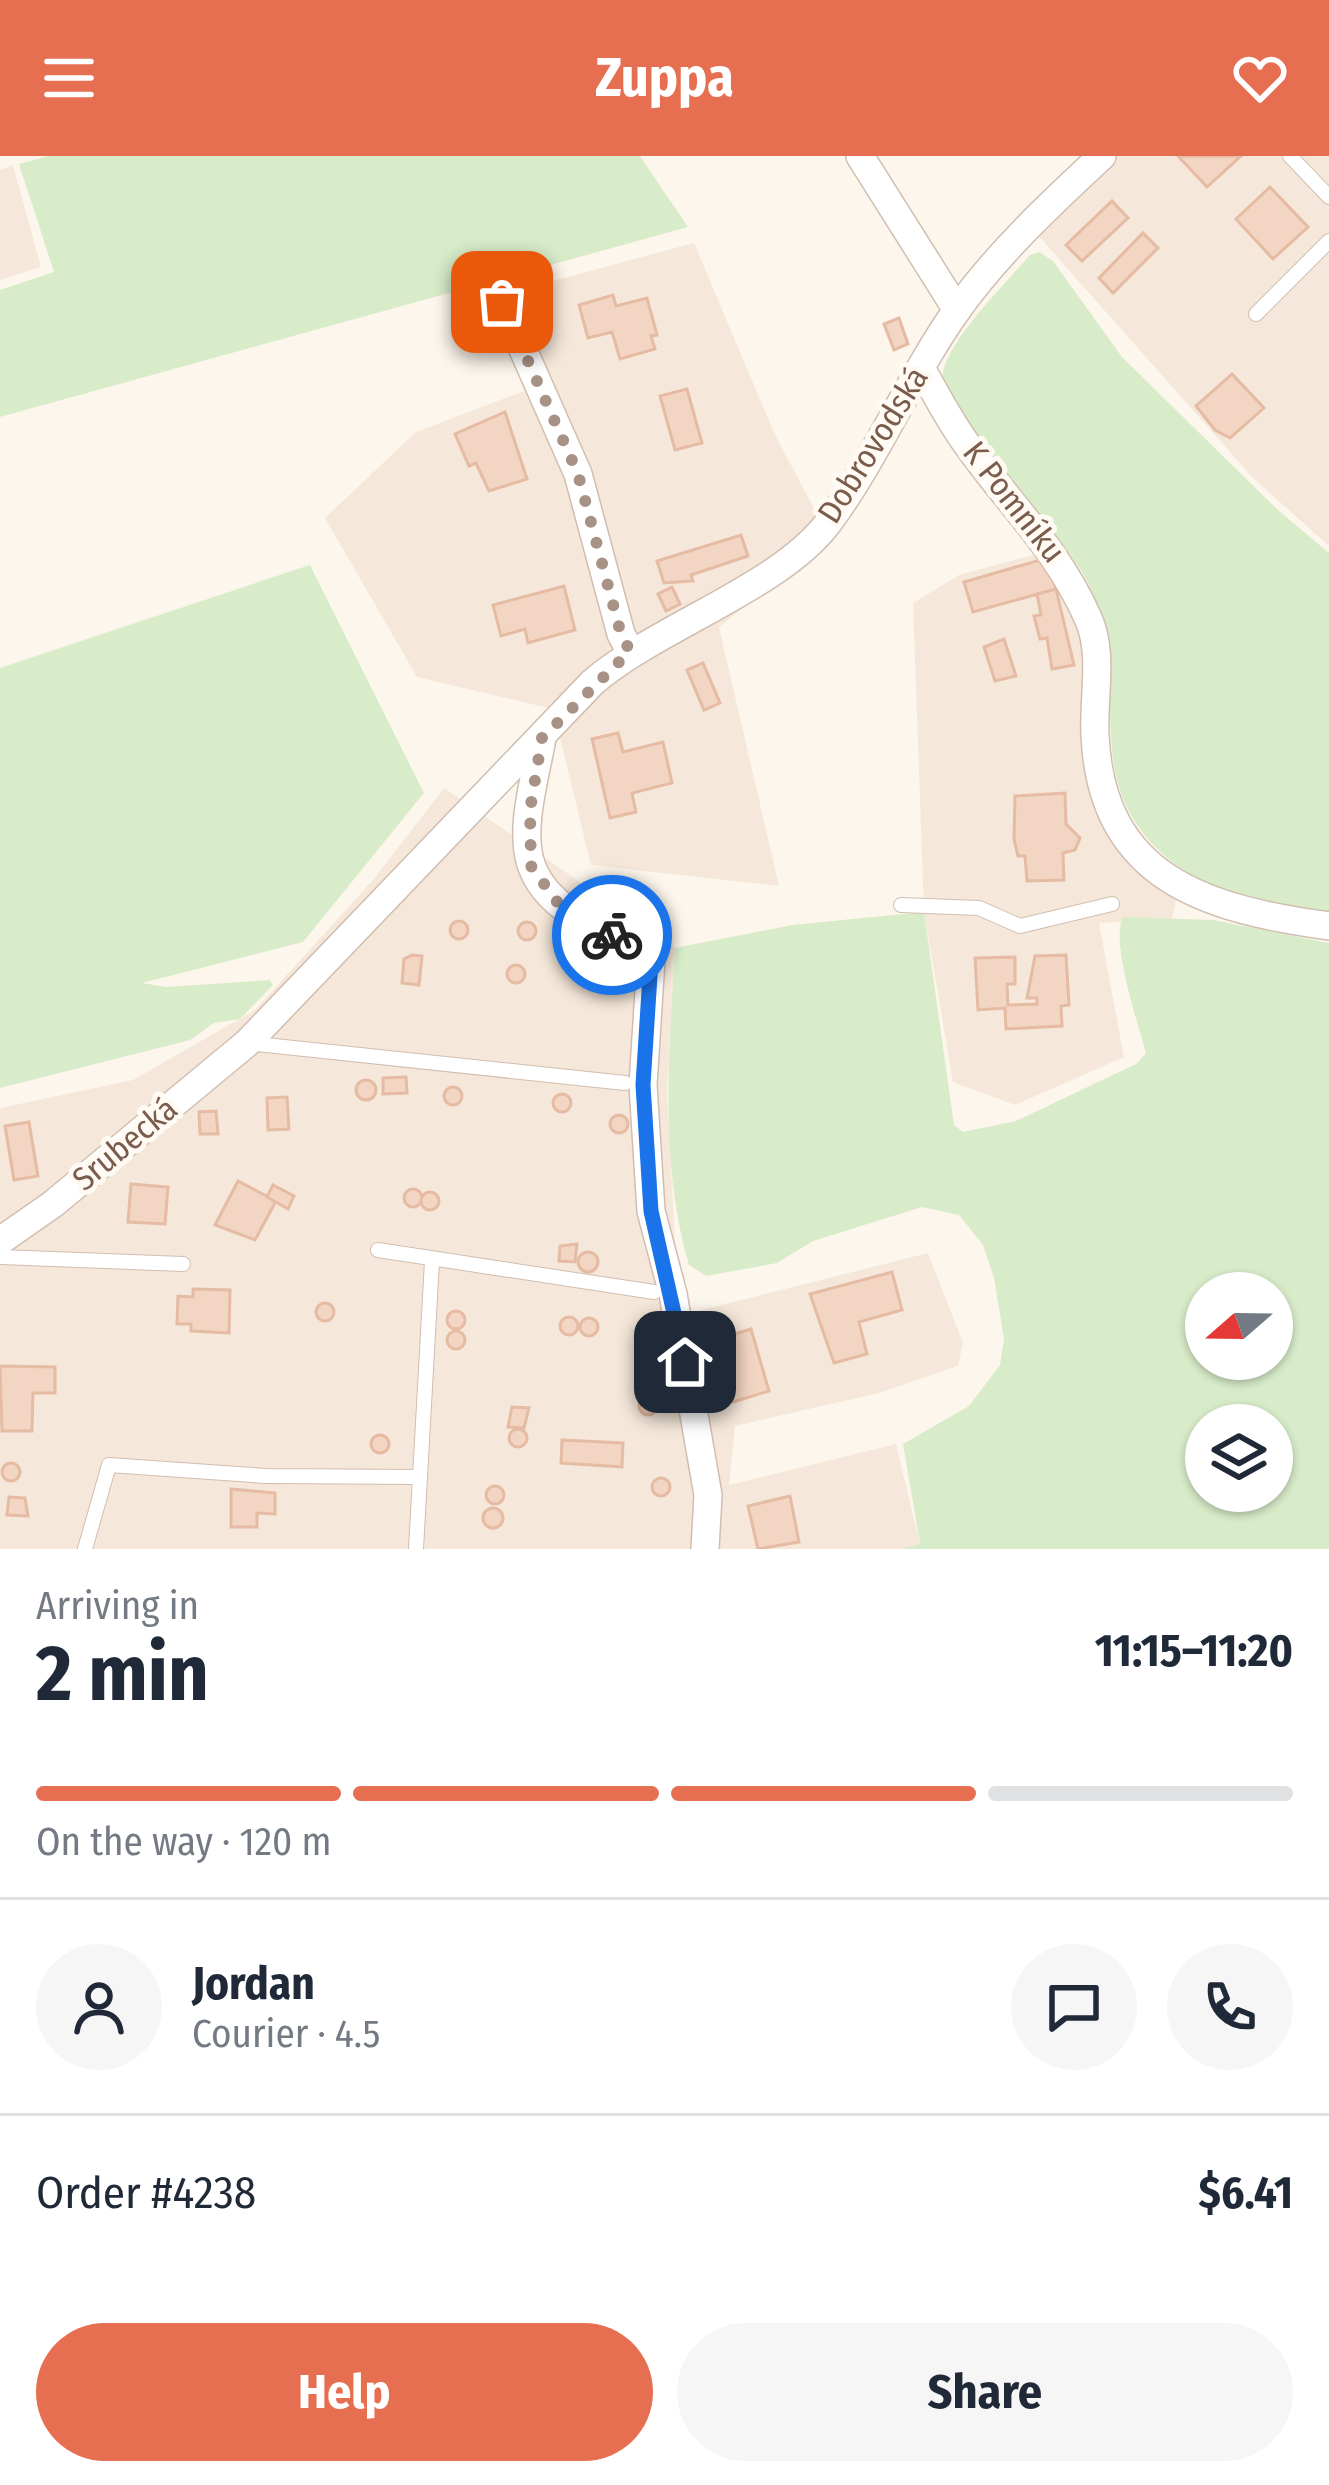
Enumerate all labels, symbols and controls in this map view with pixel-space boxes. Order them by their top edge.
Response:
icon: menu [36,45,102,111]
icon: heart [1227,45,1293,111]
text: Zuppa [595,46,734,110]
pin [451,251,553,353]
icon: bag [469,269,535,335]
street label: Dobrovodská [809,359,937,531]
street label: K Pomníku [954,433,1074,571]
courier [552,875,672,995]
icon: bike [579,902,645,968]
street label: Srubecká [65,1089,185,1199]
north arrow [1185,1272,1293,1380]
map controls [1185,1272,1293,1512]
pin [634,1311,736,1413]
icon: home [652,1329,718,1395]
button: layers [1185,1404,1293,1512]
text: Arriving in [36,1583,199,1629]
text: 11:15–11:20 [1095,1624,1293,1678]
text: 2 min [36,1627,209,1721]
text: On the way · 120 m [36,1819,331,1865]
button: person [36,1944,162,2070]
button: chat [1011,1944,1137,2070]
button: phone [1167,1944,1293,2070]
text: Jordan [192,1957,315,2011]
text: Courier · 4.5 [192,2011,380,2057]
text: Order #4238 [36,2166,256,2220]
text: $6.41 [1199,2166,1293,2220]
button: Help [36,2323,653,2461]
button: Share [677,2323,1293,2461]

